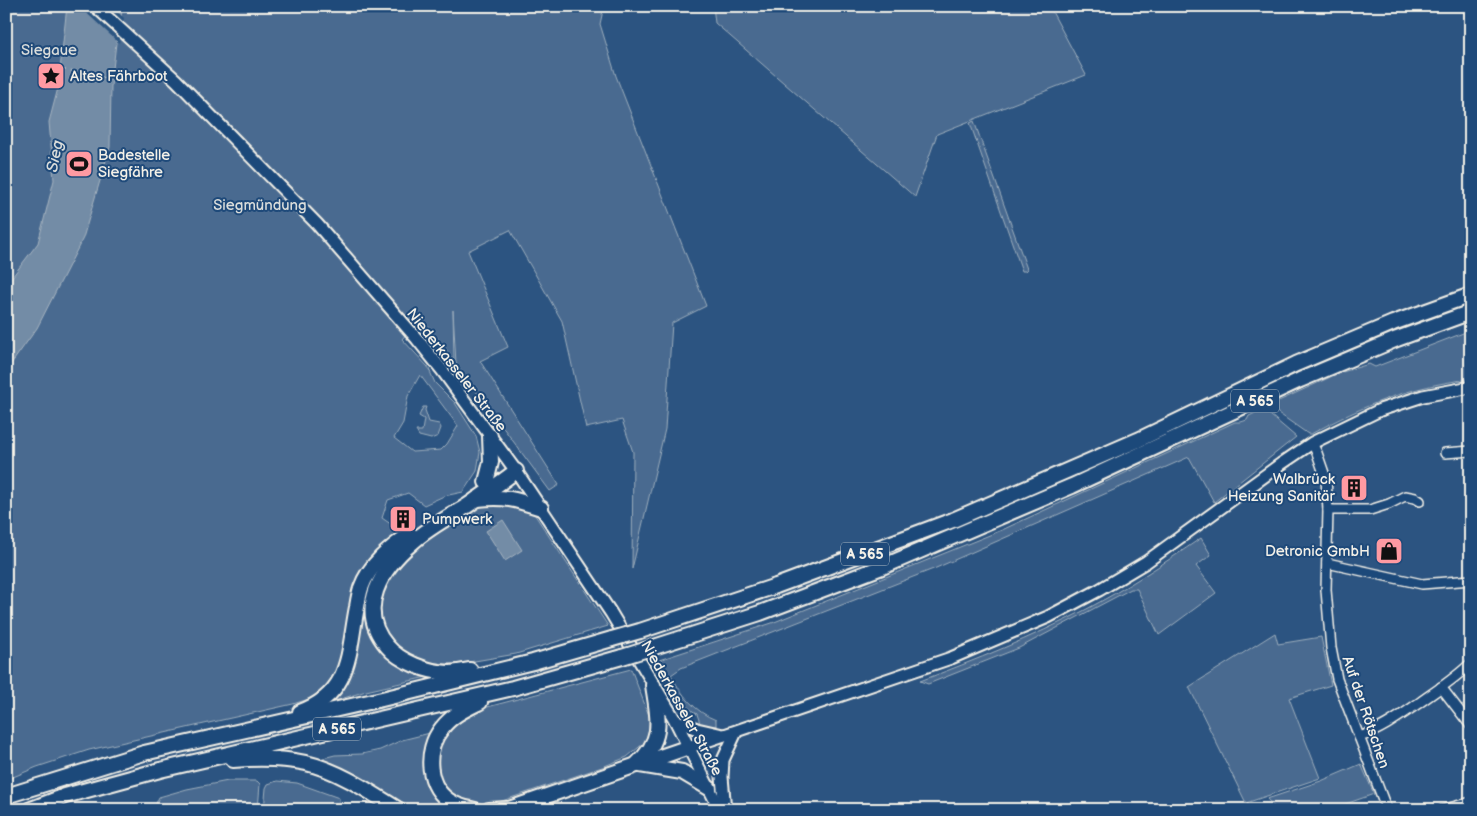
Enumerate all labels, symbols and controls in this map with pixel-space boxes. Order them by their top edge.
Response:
park label: Siegaue [21,41,77,60]
place icon: Altes Fährboot [36,61,66,91]
place label: Altes Fährboot [70,67,168,86]
water label: Sieg [43,139,68,174]
place label: Badestelle Siegfähre [98,146,170,182]
sports icon: Badestelle Siegfähre [64,149,94,179]
park label: Siegmündung [213,196,307,215]
street label: Niederkasseler Straße [402,305,511,436]
road number: A 565 [1231,390,1279,412]
place label: Walbrück Heizung Sanitär [1228,470,1336,506]
building icon: Walbrück Heizung Sanitär [1339,473,1369,503]
building icon: Pumpwerk [388,504,418,534]
place label: Pumpwerk [422,510,493,529]
shop icon: Detronic GmbH [1374,536,1404,566]
road number: A 565 [841,542,889,566]
place label: Detronic GmbH [1265,542,1370,561]
street label: Niederkasseler Straße [636,637,727,779]
street label: Auf der Rötschen [1337,654,1394,771]
road number: A 565 [313,718,361,741]

